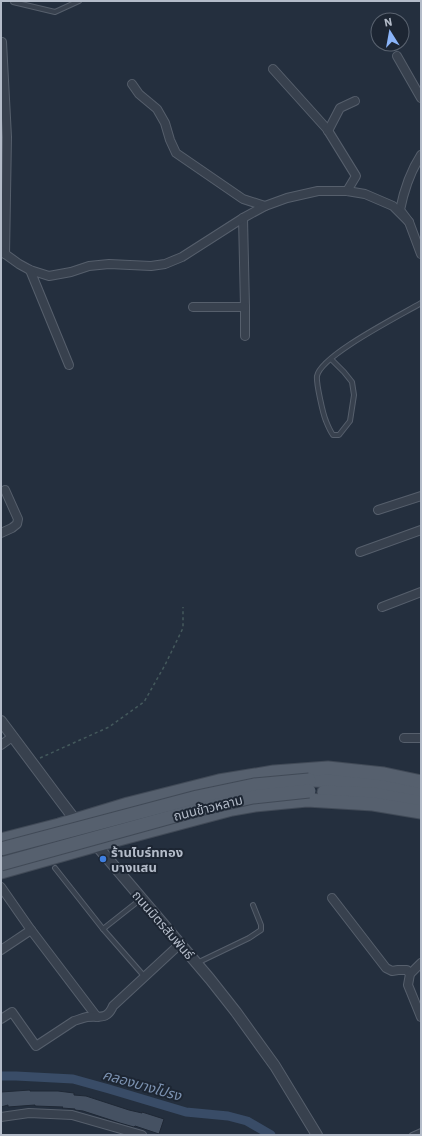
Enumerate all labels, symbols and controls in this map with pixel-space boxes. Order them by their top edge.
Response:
north arrow [370,12,410,52]
text: N [383,15,393,30]
street label: ถนนข้าวหลาม [172,791,244,825]
place label: ร้านไบร์ททอง บางแสน [111,844,183,876]
marker: ร้านไบร์ททอง บางแสน [98,854,108,864]
street label: ถนนมิตรสัมพันธ์ [128,887,198,963]
water label: คลองบางโปรง [101,1065,185,1105]

